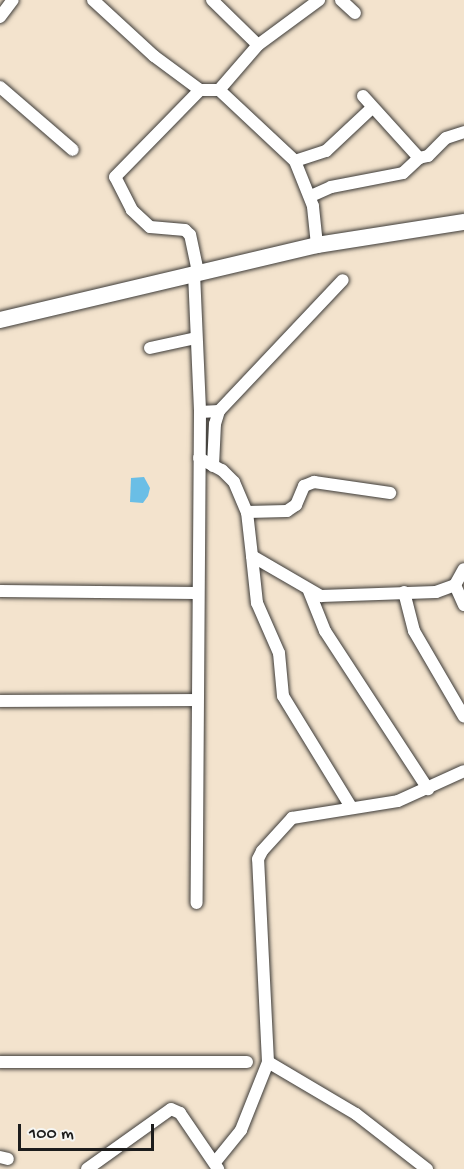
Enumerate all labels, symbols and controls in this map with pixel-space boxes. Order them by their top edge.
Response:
scale bar [21,1112,158,1150]
text: 100 m [29,1124,74,1145]

